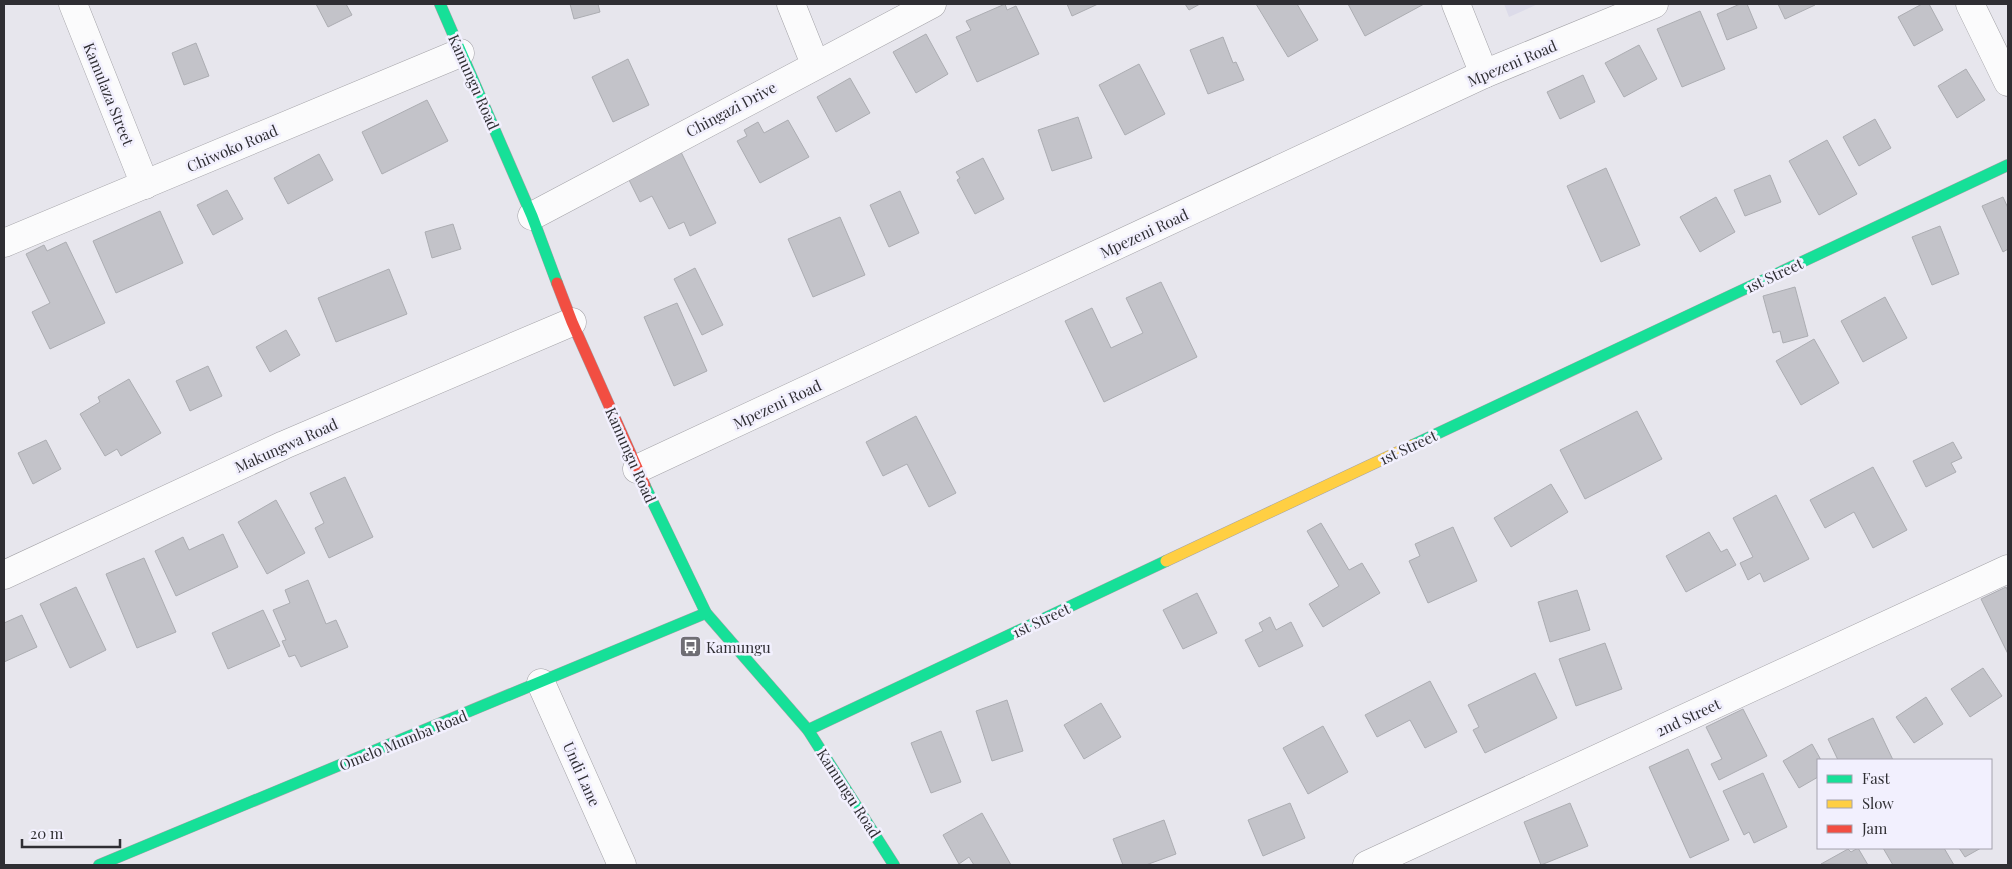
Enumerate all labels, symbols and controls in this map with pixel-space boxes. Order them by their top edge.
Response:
street label: Kamungu Road [444,31,504,133]
street label: Mpezeni Road [1464,35,1560,91]
street label: Kamulaza Street [79,39,139,149]
street label: Chingazi Drive [682,77,780,141]
street label: Chiwoko Road [183,120,281,176]
street label: Mpezeni Road [1097,204,1192,262]
street label: 1st Street [1742,253,1807,297]
street label: Mpezeni Road [730,375,825,433]
street label: Kamungu Road [601,404,661,506]
street label: Makungwa Road [231,413,341,477]
street label: 1st Street [1376,425,1441,469]
street label: 1st Street [1009,598,1074,642]
bus stop icon: Kamungu [678,635,702,659]
place label: Kamungu [706,637,771,657]
street label: 2nd Street [1653,693,1724,741]
street label: Omelo Mumba Road [336,705,470,775]
street label: Undi Lane [559,739,605,809]
street label: Kamungu Road [813,745,885,842]
legend [1817,759,1992,849]
text: Fast [1862,768,1891,788]
text: Slow [1862,793,1894,813]
scale bar [22,816,120,848]
text: Jam [1861,818,1888,838]
text: 20 m [30,823,64,843]

